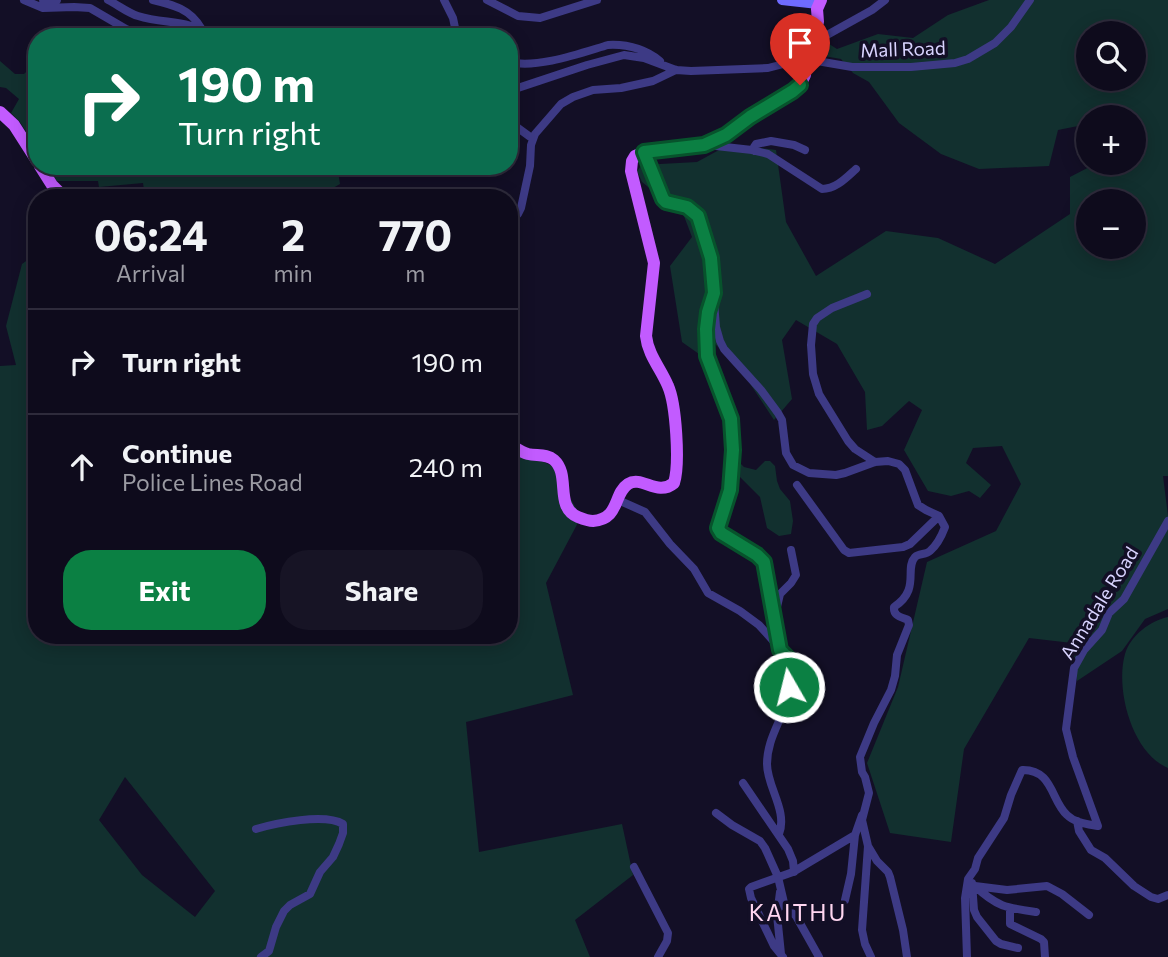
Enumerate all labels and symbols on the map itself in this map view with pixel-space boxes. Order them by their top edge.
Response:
pin [770,13,830,85]
street label: Mall Road [860,36,946,61]
street label: Annadale Road [1055,542,1142,663]
position arrow [752,650,826,724]
district label: KAITHU [749,898,847,926]

